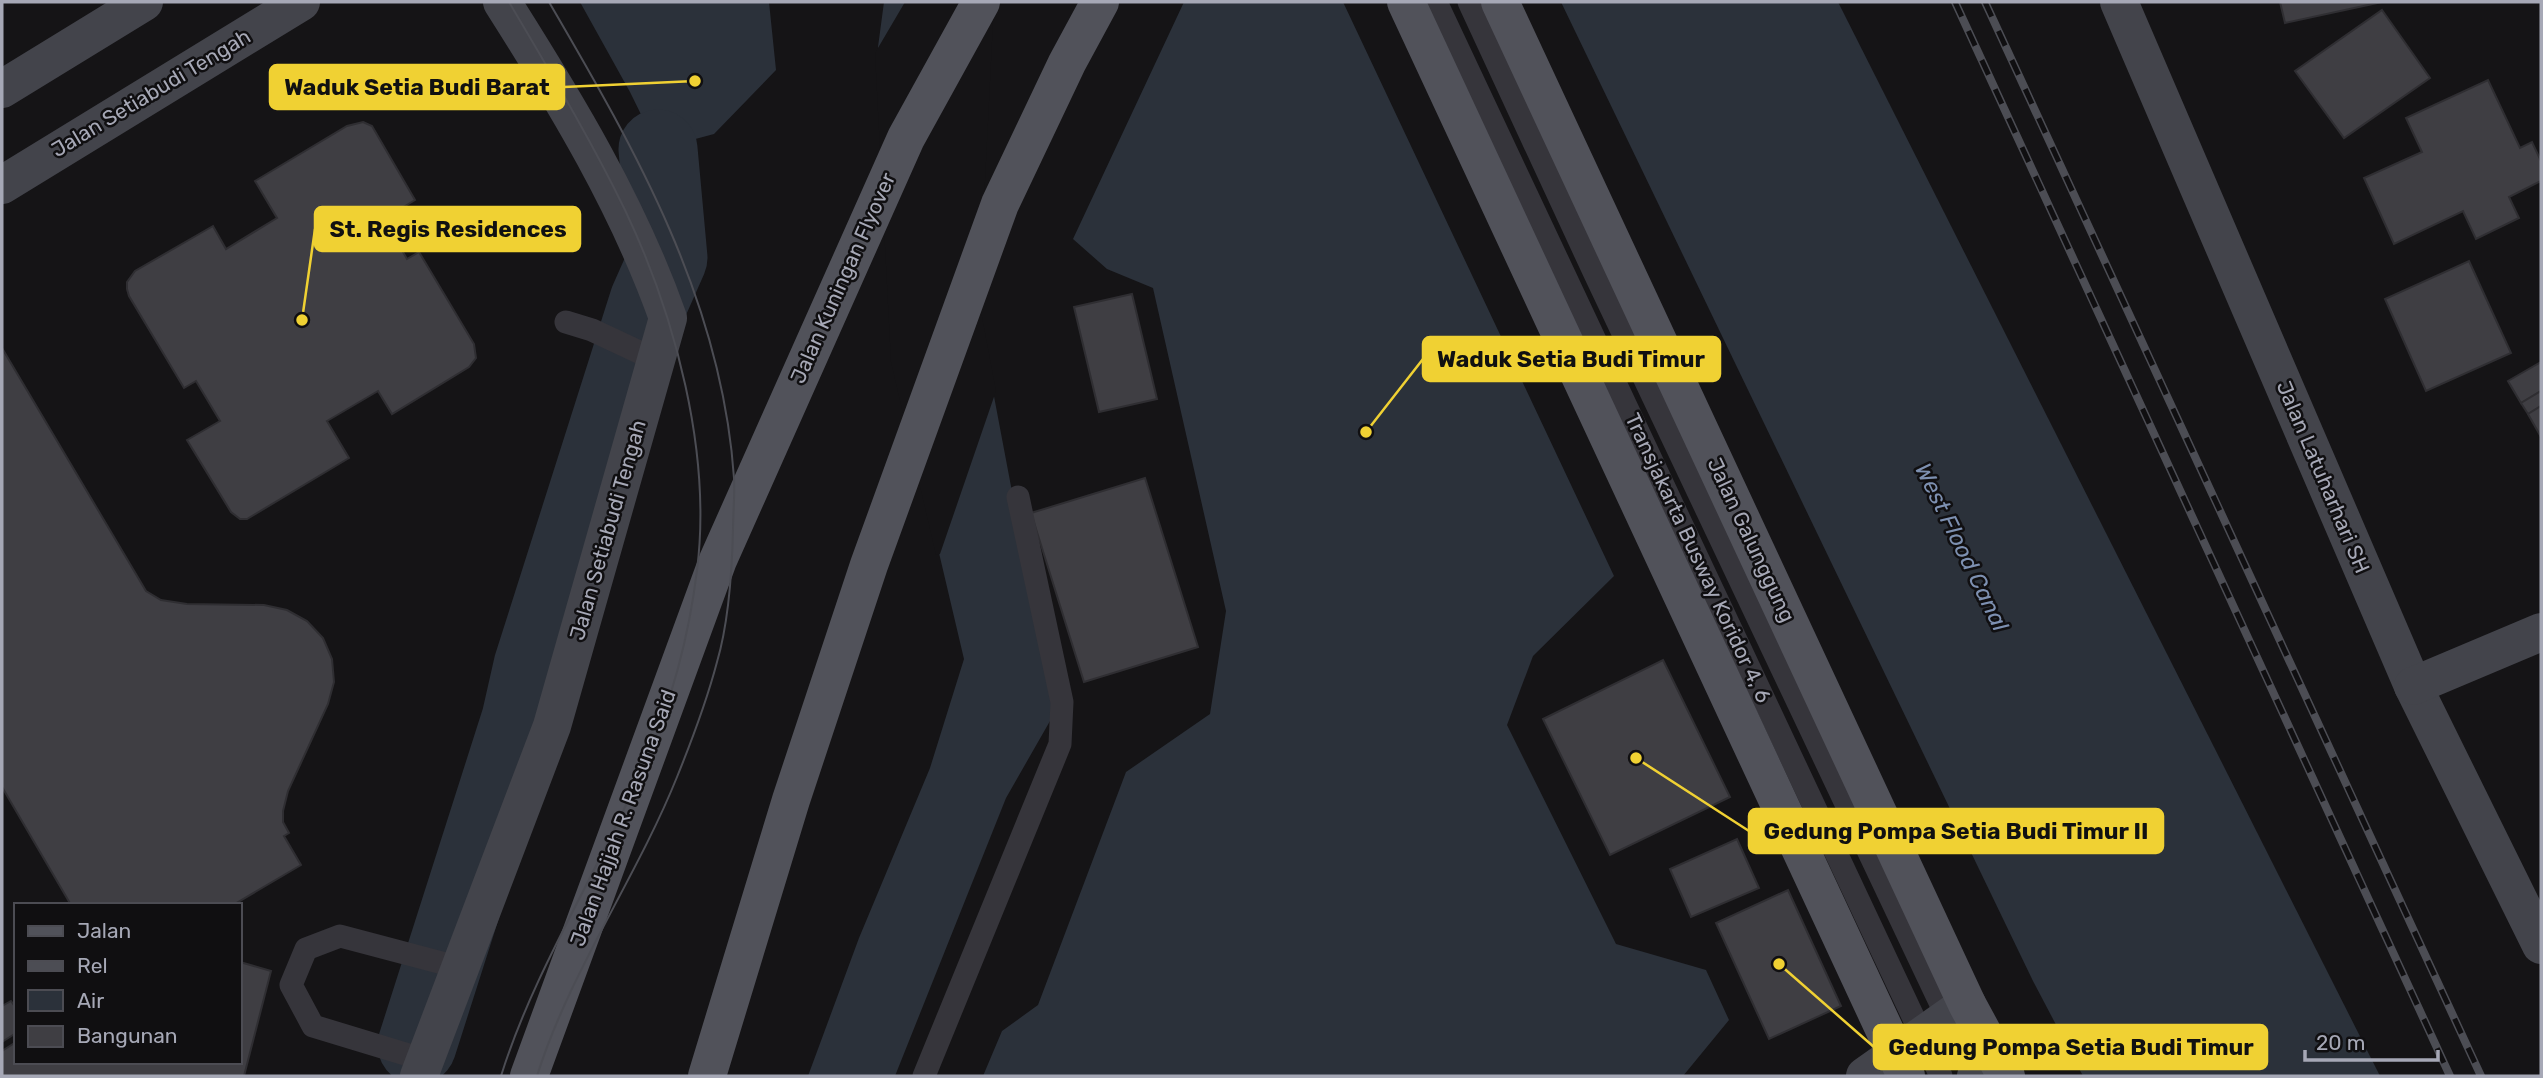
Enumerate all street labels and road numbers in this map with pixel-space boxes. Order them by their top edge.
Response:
street label: Jalan Setiabudi Tengah [47,23,255,162]
street label: Jalan Kuningan Flyover [785,169,900,387]
street label: Jalan Latuharhari SH [2272,377,2375,577]
street label: Transjakarta Busway Koridor 4, 6 [1620,409,1777,707]
street label: Jalan Setiabudi Tengah [564,417,651,643]
street label: Jalan Galunggung [1702,454,1801,626]
street label: Jalan Hajjah R. Rasuna Said [564,686,681,949]

